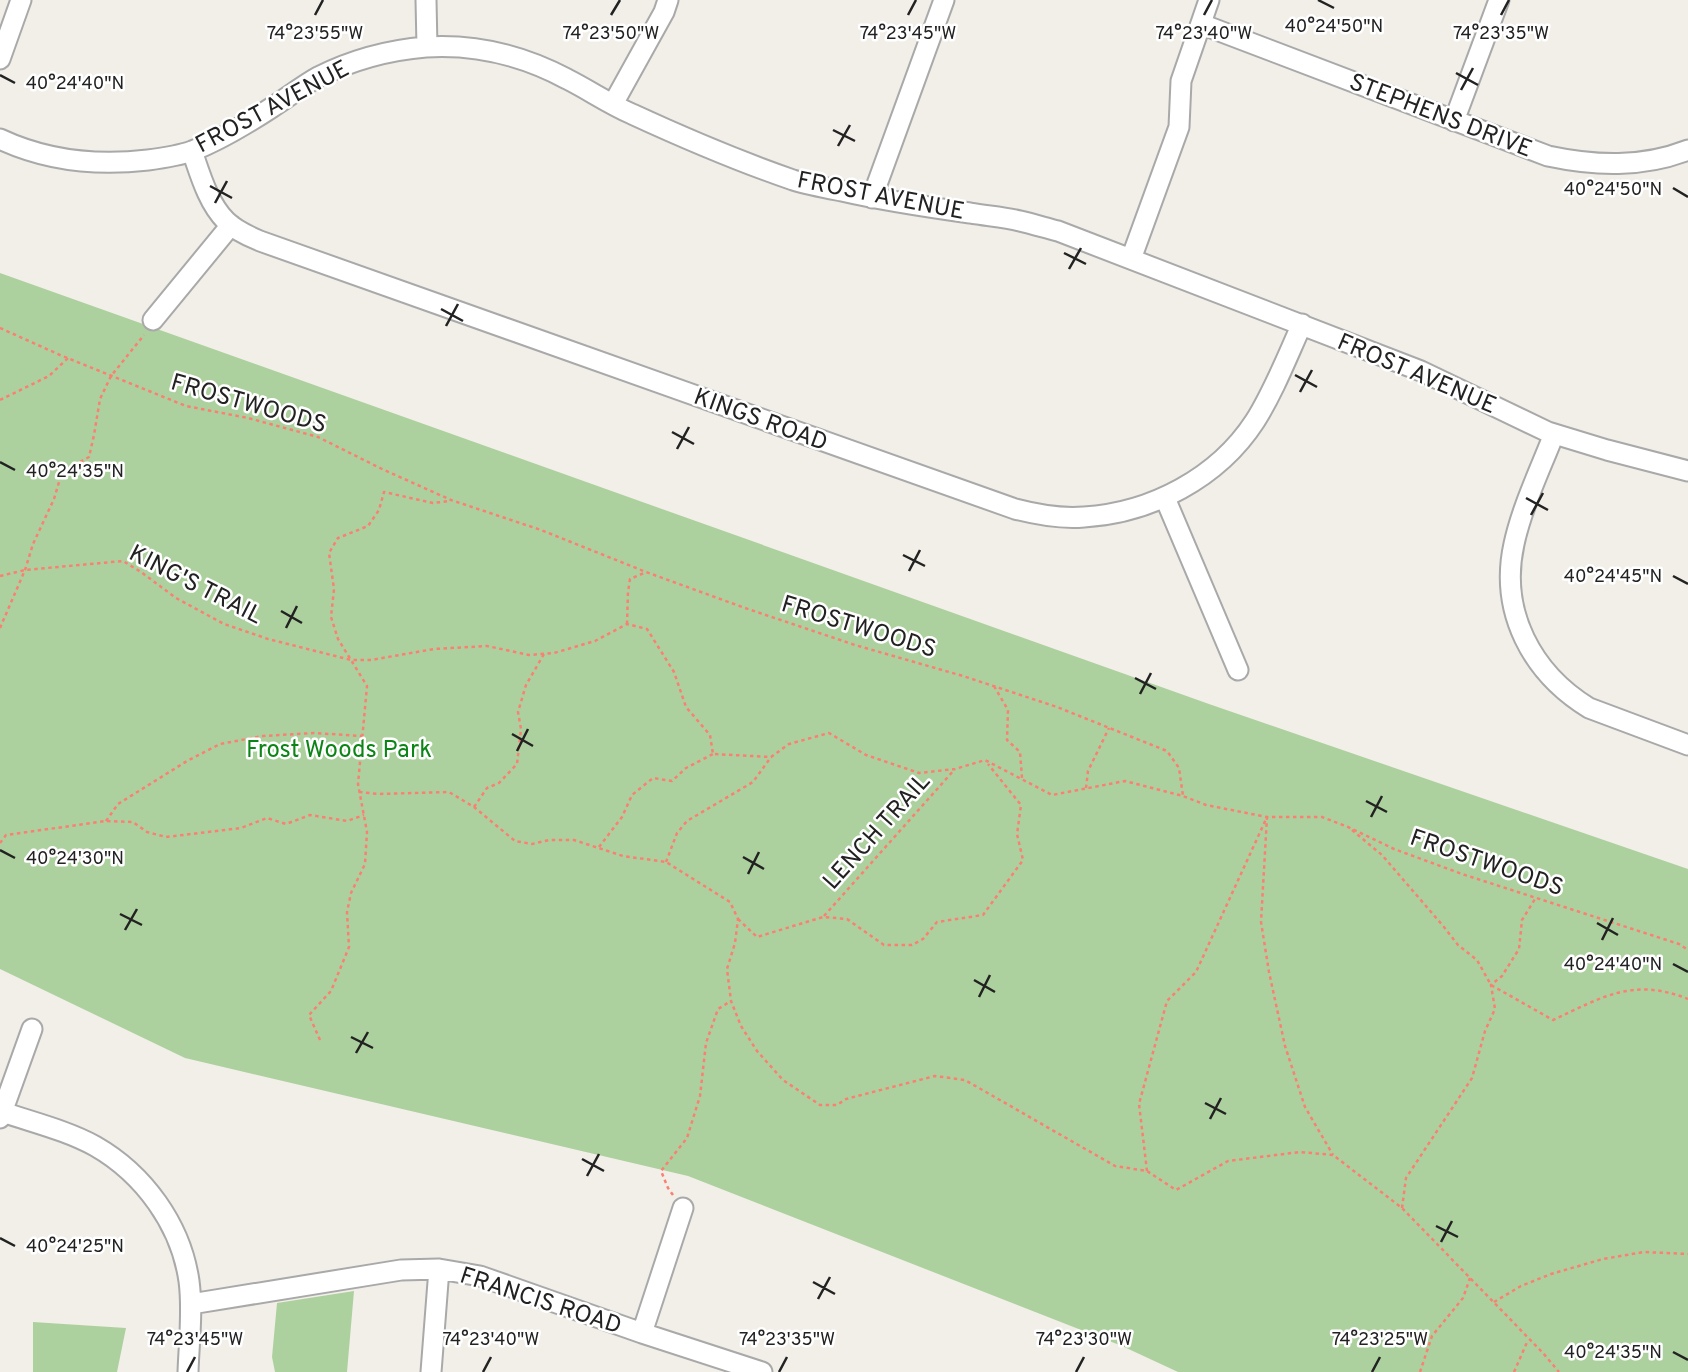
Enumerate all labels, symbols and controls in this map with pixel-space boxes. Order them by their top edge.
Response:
text: 40°24'50"N [1285,16,1383,39]
text: 74°23'55"W [267,23,363,46]
text: 74°23'50"W [563,23,659,46]
text: 74°23'45"W [860,23,956,46]
text: 74°23'40"W [1156,23,1252,46]
text: 74°23'35"W [1453,23,1549,46]
street label: FROST AVENUE [191,55,355,161]
street label: STEPHENS DRIVE [1345,68,1536,166]
text: 40°24'40"N [26,73,124,96]
street label: FROST AVENUE [794,166,967,228]
text: 40°24'50"N [1564,179,1662,202]
street label: FROST AVENUE [1332,328,1500,422]
street label: FROSTWOODS [167,368,330,441]
street label: KINGS ROAD [689,383,831,459]
text: 40°24'35"N [26,461,124,484]
street label: KING'S TRAIL [124,539,267,632]
text: 40°24'45"N [1564,566,1662,589]
street label: FROSTWOODS [777,590,940,666]
park label: Frost Woods Park [246,736,432,766]
street label: LENCH TRAIL [817,768,938,897]
street label: FROSTWOODS [1406,824,1567,904]
text: 40°24'30"N [26,848,124,871]
text: 40°24'40"N [1564,954,1662,977]
text: 40°24'25"N [26,1236,124,1259]
street label: FRANCIS ROAD [456,1262,625,1342]
text: 74°23'45"W [147,1329,243,1352]
text: 74°23'40"W [443,1329,539,1352]
text: 74°23'35"W [739,1329,835,1352]
text: 74°23'30"W [1036,1329,1132,1352]
text: 74°23'25"W [1332,1329,1428,1352]
text: 40°24'35"N [1564,1342,1662,1365]

